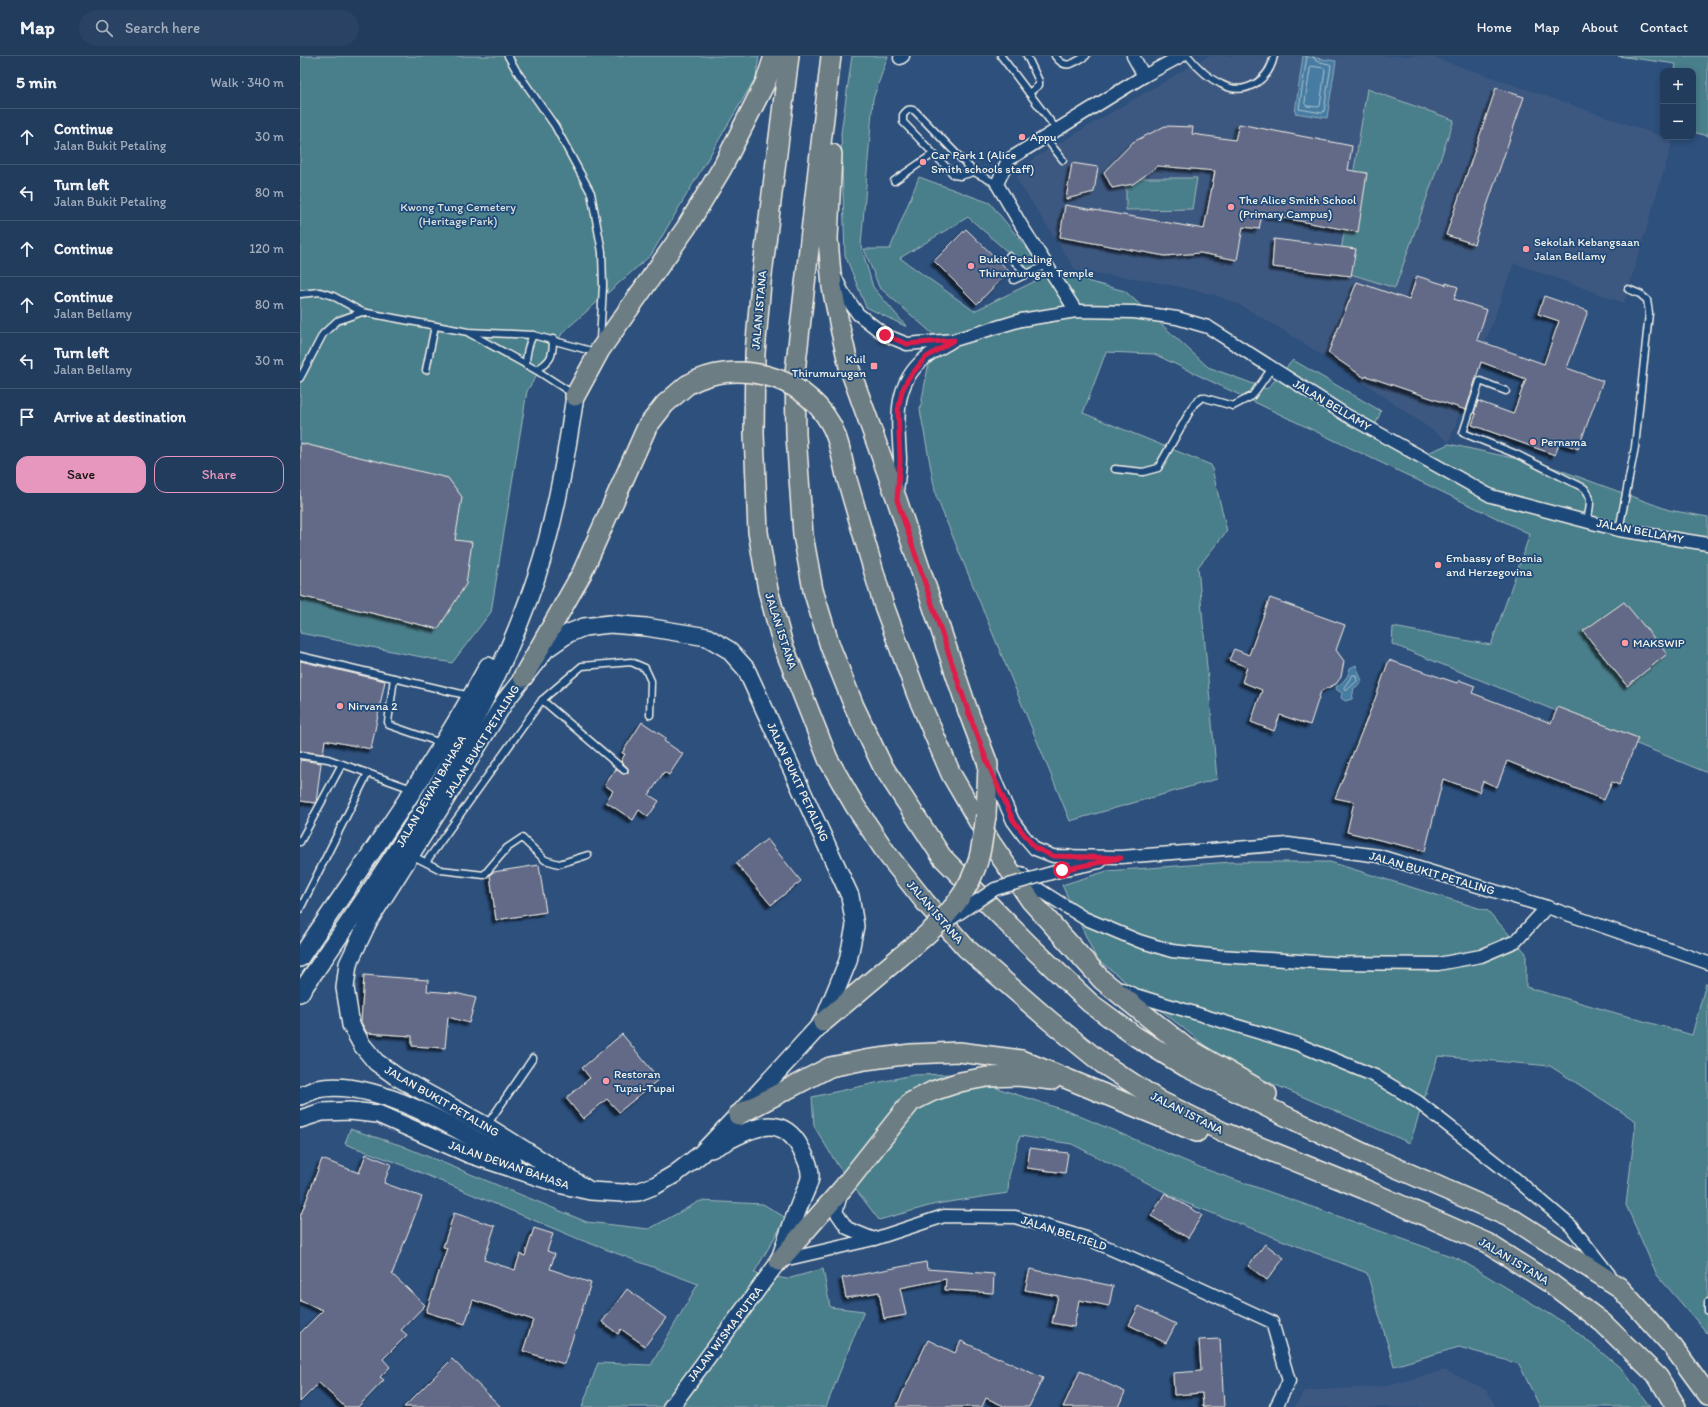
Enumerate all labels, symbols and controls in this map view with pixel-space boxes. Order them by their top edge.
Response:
search box [79,10,359,46]
text: Map [20,16,55,39]
icon: search [93,17,115,39]
text: Search here [125,19,200,37]
text: Home [1477,19,1512,36]
text: Map [1534,19,1560,36]
text: About [1582,19,1618,36]
text: Contact [1640,19,1688,36]
map controls [1660,68,1696,140]
button: + [1660,68,1696,104]
text: 5 min [16,72,56,92]
text: Walk · 340 m [211,75,284,90]
button: − [1660,104,1696,140]
text: Continue [54,120,113,138]
icon: ahead [16,126,38,148]
text: 30 m [255,129,284,144]
place label: Appu [1030,130,1057,144]
marker: Appu [1017,132,1027,142]
text: Jalan Bukit Petaling [54,138,166,153]
place label: Car Park 1 (Alice Smith schools staff) [931,148,1034,176]
marker: Car Park 1 (Alice Smith schools staff) [918,157,928,167]
text: Turn left [54,176,109,194]
icon: left [16,182,38,204]
text: 80 m [255,185,284,200]
place label: The Alice Smith School (Primary Campus) [1239,193,1357,221]
text: Jalan Bukit Petaling [54,194,166,209]
park label: Kwong Tung Cemetery (Heritage Park) [400,200,516,228]
marker: The Alice Smith School (Primary Campus) [1226,202,1236,212]
place label: Sekolah Kebangsaan Jalan Bellamy [1534,235,1640,263]
icon: ahead [16,238,38,260]
text: Continue [54,240,113,258]
text: 120 m [249,241,284,256]
marker: Sekolah Kebangsaan Jalan Bellamy [1521,244,1531,254]
place label: Bukit Petaling Thirumurugan Temple [979,252,1094,280]
marker: Bukit Petaling Thirumurugan Temple [966,261,976,271]
street label: JALAN ISTANA [749,270,769,350]
text: Continue [54,288,113,306]
icon: ahead [16,294,38,316]
text: 80 m [255,297,284,312]
text: Jalan Bellamy [54,306,132,321]
route end [876,326,894,344]
text: Turn left [54,344,109,362]
icon: left [16,350,38,372]
place label: Kuil Thirumurugan [792,352,867,380]
text: 30 m [255,353,284,368]
marker: Kuil Thirumurugan [869,361,879,371]
text: Jalan Bellamy [54,362,132,377]
street label: JALAN BELLAMY [1291,376,1374,434]
icon: arrive [16,406,38,428]
text: Arrive at destination [54,408,186,426]
place label: Pernama [1541,435,1587,449]
marker: Pernama [1528,437,1538,447]
button: Save [16,456,146,493]
button: Share [154,456,284,493]
street label: JALAN BELLAMY [1595,516,1685,546]
place label: Embassy of Bosnia and Herzegovina [1446,551,1542,579]
marker: Embassy of Bosnia and Herzegovina [1433,560,1443,570]
street label: JALAN ISTANA [762,591,800,671]
place label: MAKSWIP [1633,636,1685,650]
marker: MAKSWIP [1620,638,1630,648]
street label: JALAN BUKIT PETALING [442,682,522,800]
place label: Nirvana 2 [348,699,398,713]
marker: Nirvana 2 [335,701,345,711]
street label: JALAN BUKIT PETALING [764,720,832,844]
street label: JALAN DEWAN BAHASA [393,732,469,850]
street label: JALAN BUKIT PETALING [1368,848,1496,898]
route start [1053,861,1071,879]
street label: JALAN ISTANA [904,877,967,947]
street label: JALAN BUKIT PETALING [382,1062,502,1140]
place label: Restoran Tupai-Tupai [614,1067,675,1095]
marker: Restoran Tupai-Tupai [601,1076,611,1086]
street label: JALAN ISTANA [1148,1089,1226,1137]
street label: JALAN DEWAN BAHASA [447,1138,572,1192]
street label: JALAN BELFIELD [1019,1213,1109,1254]
street label: JALAN ISTANA [1476,1235,1552,1288]
street label: JALAN WISMA PUTRA [685,1283,766,1384]

